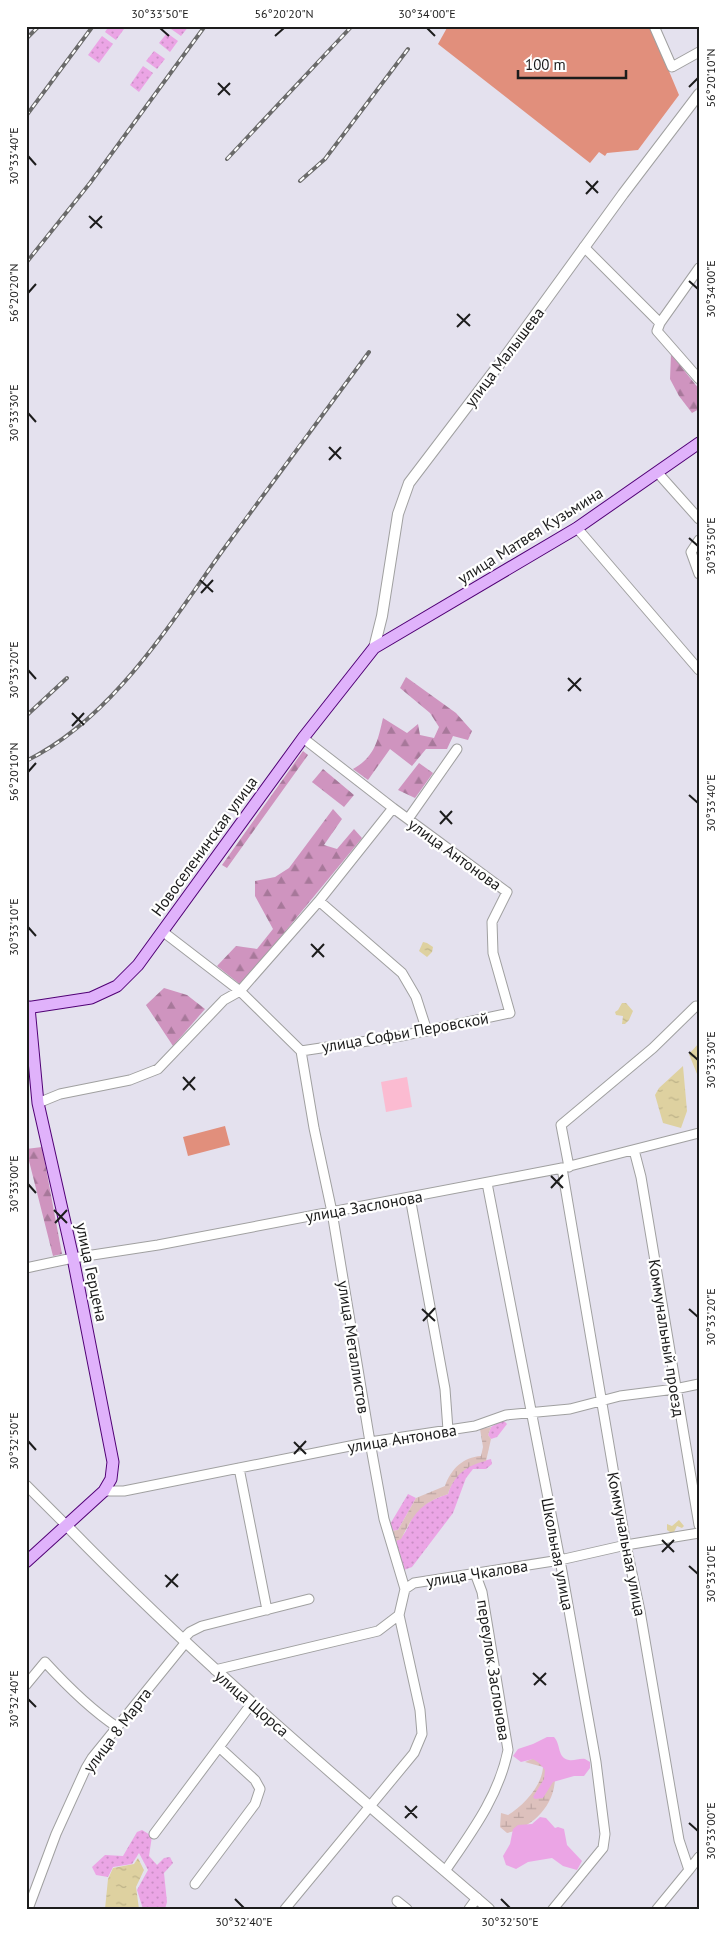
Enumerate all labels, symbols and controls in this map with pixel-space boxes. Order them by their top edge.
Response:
text: 30°33'50"E [131,6,189,21]
text: 56°20'20"N [254,6,314,21]
text: 30°34'00"E [398,6,456,21]
scale bar [518,48,625,80]
text: 56°20'10"N [703,48,718,108]
text: 100 m [525,55,566,74]
text: 30°33'40"E [6,127,21,185]
text: 30°34'00"E [703,260,718,318]
text: 56°20'20"N [6,263,21,323]
street label: улица Малышева [460,303,548,411]
text: 30°33'30"E [6,384,21,442]
street label: улица Матвея Кузьмина [454,482,606,588]
text: 30°33'50"E [703,517,718,575]
text: 30°33'20"E [6,641,21,699]
text: 56°20'10"N [6,742,21,802]
street label: Новоселенинская улица [147,772,261,920]
text: 30°33'40"E [703,774,718,832]
street label: улица Антонова [404,813,506,895]
text: 30°33'10"E [6,898,21,956]
street label: улица Софьи Перовской [320,1007,490,1057]
text: 30°33'30"E [703,1031,718,1089]
text: 30°33'00"E [6,1155,21,1213]
street label: улица Заслонова [304,1186,424,1226]
street label: улица Герцена [72,1221,112,1323]
street label: Коммунальный проезд [645,1258,689,1419]
street label: улица Металлистов [334,1279,374,1415]
text: 30°33'20"E [703,1288,718,1346]
text: 30°32'50"E [6,1412,21,1470]
street label: улица Антонова [346,1419,458,1457]
street label: Коммунальная улица [603,1470,651,1618]
street label: Школьная улица [537,1496,579,1612]
text: 30°33'10"E [703,1545,718,1603]
street label: улица Чкалова [425,1555,529,1591]
street label: переулок Заслонова [473,1598,515,1742]
street label: улица Щорса [211,1665,293,1741]
text: 30°32'40"E [6,1670,21,1728]
street label: улица 8 Марта [79,1684,155,1776]
text: 30°33'00"E [703,1802,718,1860]
text: 30°32'40"E [215,1914,273,1929]
text: 30°32'50"E [481,1914,539,1929]

